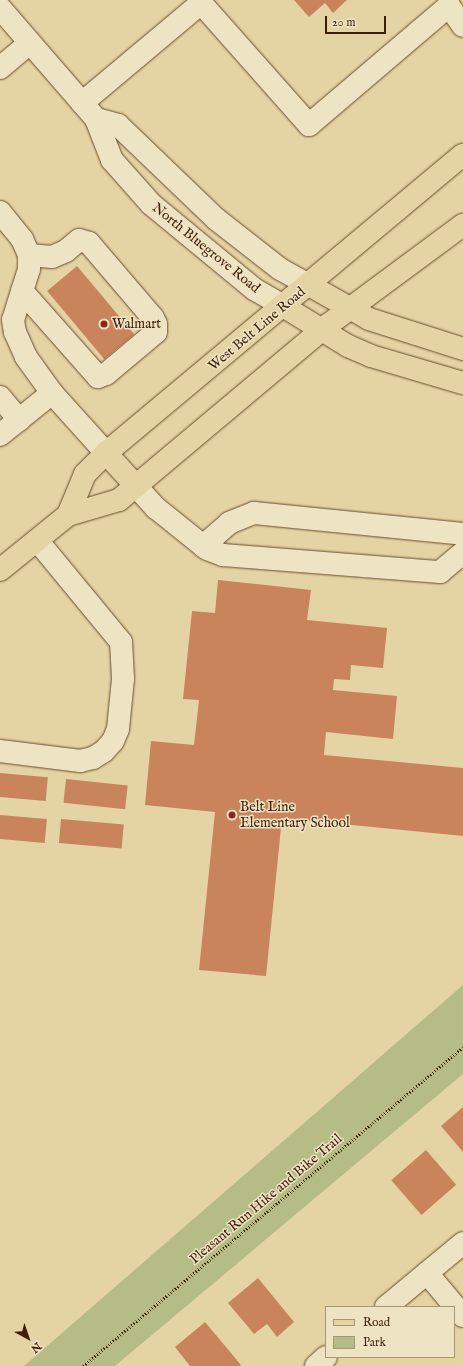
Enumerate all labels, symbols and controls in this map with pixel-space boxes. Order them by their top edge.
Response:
scale bar [327,8,388,34]
text: 20 m [332,15,355,30]
street label: North Bluegrove Road [149,199,263,297]
street label: West Belt Line Road [205,284,309,374]
place label: Walmart [112,316,161,332]
marker: Walmart [99,319,109,329]
place label: Belt Line Elementary School [240,799,350,832]
marker: Belt Line Elementary School [227,810,237,820]
street label: Pleasant Run Hike and Bike Trail [187,1130,345,1268]
legend [325,1306,455,1358]
text: Road [363,1315,390,1330]
north arrow [8,1318,48,1358]
text: Park [363,1335,386,1350]
text: N [28,1339,44,1356]

